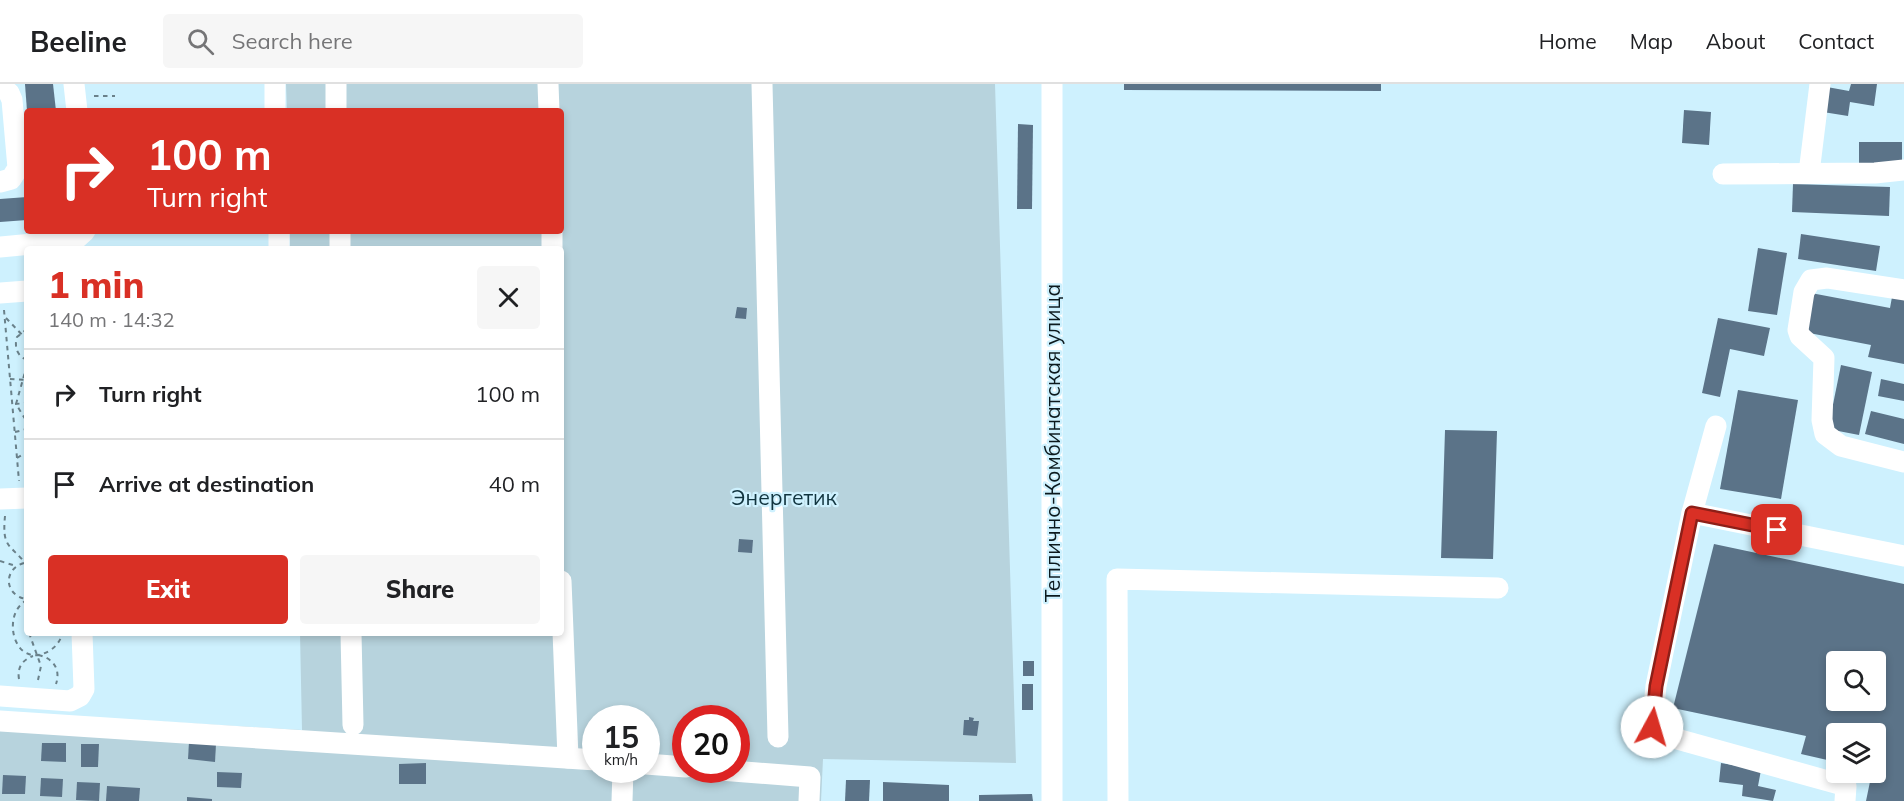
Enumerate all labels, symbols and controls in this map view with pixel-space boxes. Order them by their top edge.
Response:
search box [163,14,583,68]
text: Beeline [30,24,127,59]
icon: search [184,25,217,58]
text: Search here [232,27,353,55]
text: Home [1539,28,1597,54]
text: Map [1630,28,1673,54]
text: About [1706,28,1765,54]
text: Contact [1798,28,1874,54]
text: 100 m [147,128,272,181]
icon: right [48,132,126,210]
text: Turn right [147,180,267,214]
text: 1 min [48,262,144,307]
button: close [477,266,540,329]
street label: Теплично-Комбинатская улица [1039,284,1065,602]
text: 140 m · 14:32 [48,307,174,332]
icon: right [48,378,81,411]
text: Turn right [99,380,202,408]
text: 100 m [475,380,540,408]
icon: arrive [48,468,81,501]
text: Arrive at destination [99,470,314,498]
text: 40 m [489,470,540,498]
park label: Энергетик [731,484,838,510]
pin [1751,504,1802,555]
icon: arrive [1760,513,1793,546]
button: Exit [48,555,288,624]
button: Share [300,555,540,624]
map controls [1826,651,1886,783]
button: search [1826,651,1886,711]
position arrow [1620,695,1684,759]
speed limit sign: 20 [672,705,750,783]
text: 15 [603,718,639,756]
button: layers [1826,723,1886,783]
text: km/h [604,750,638,769]

